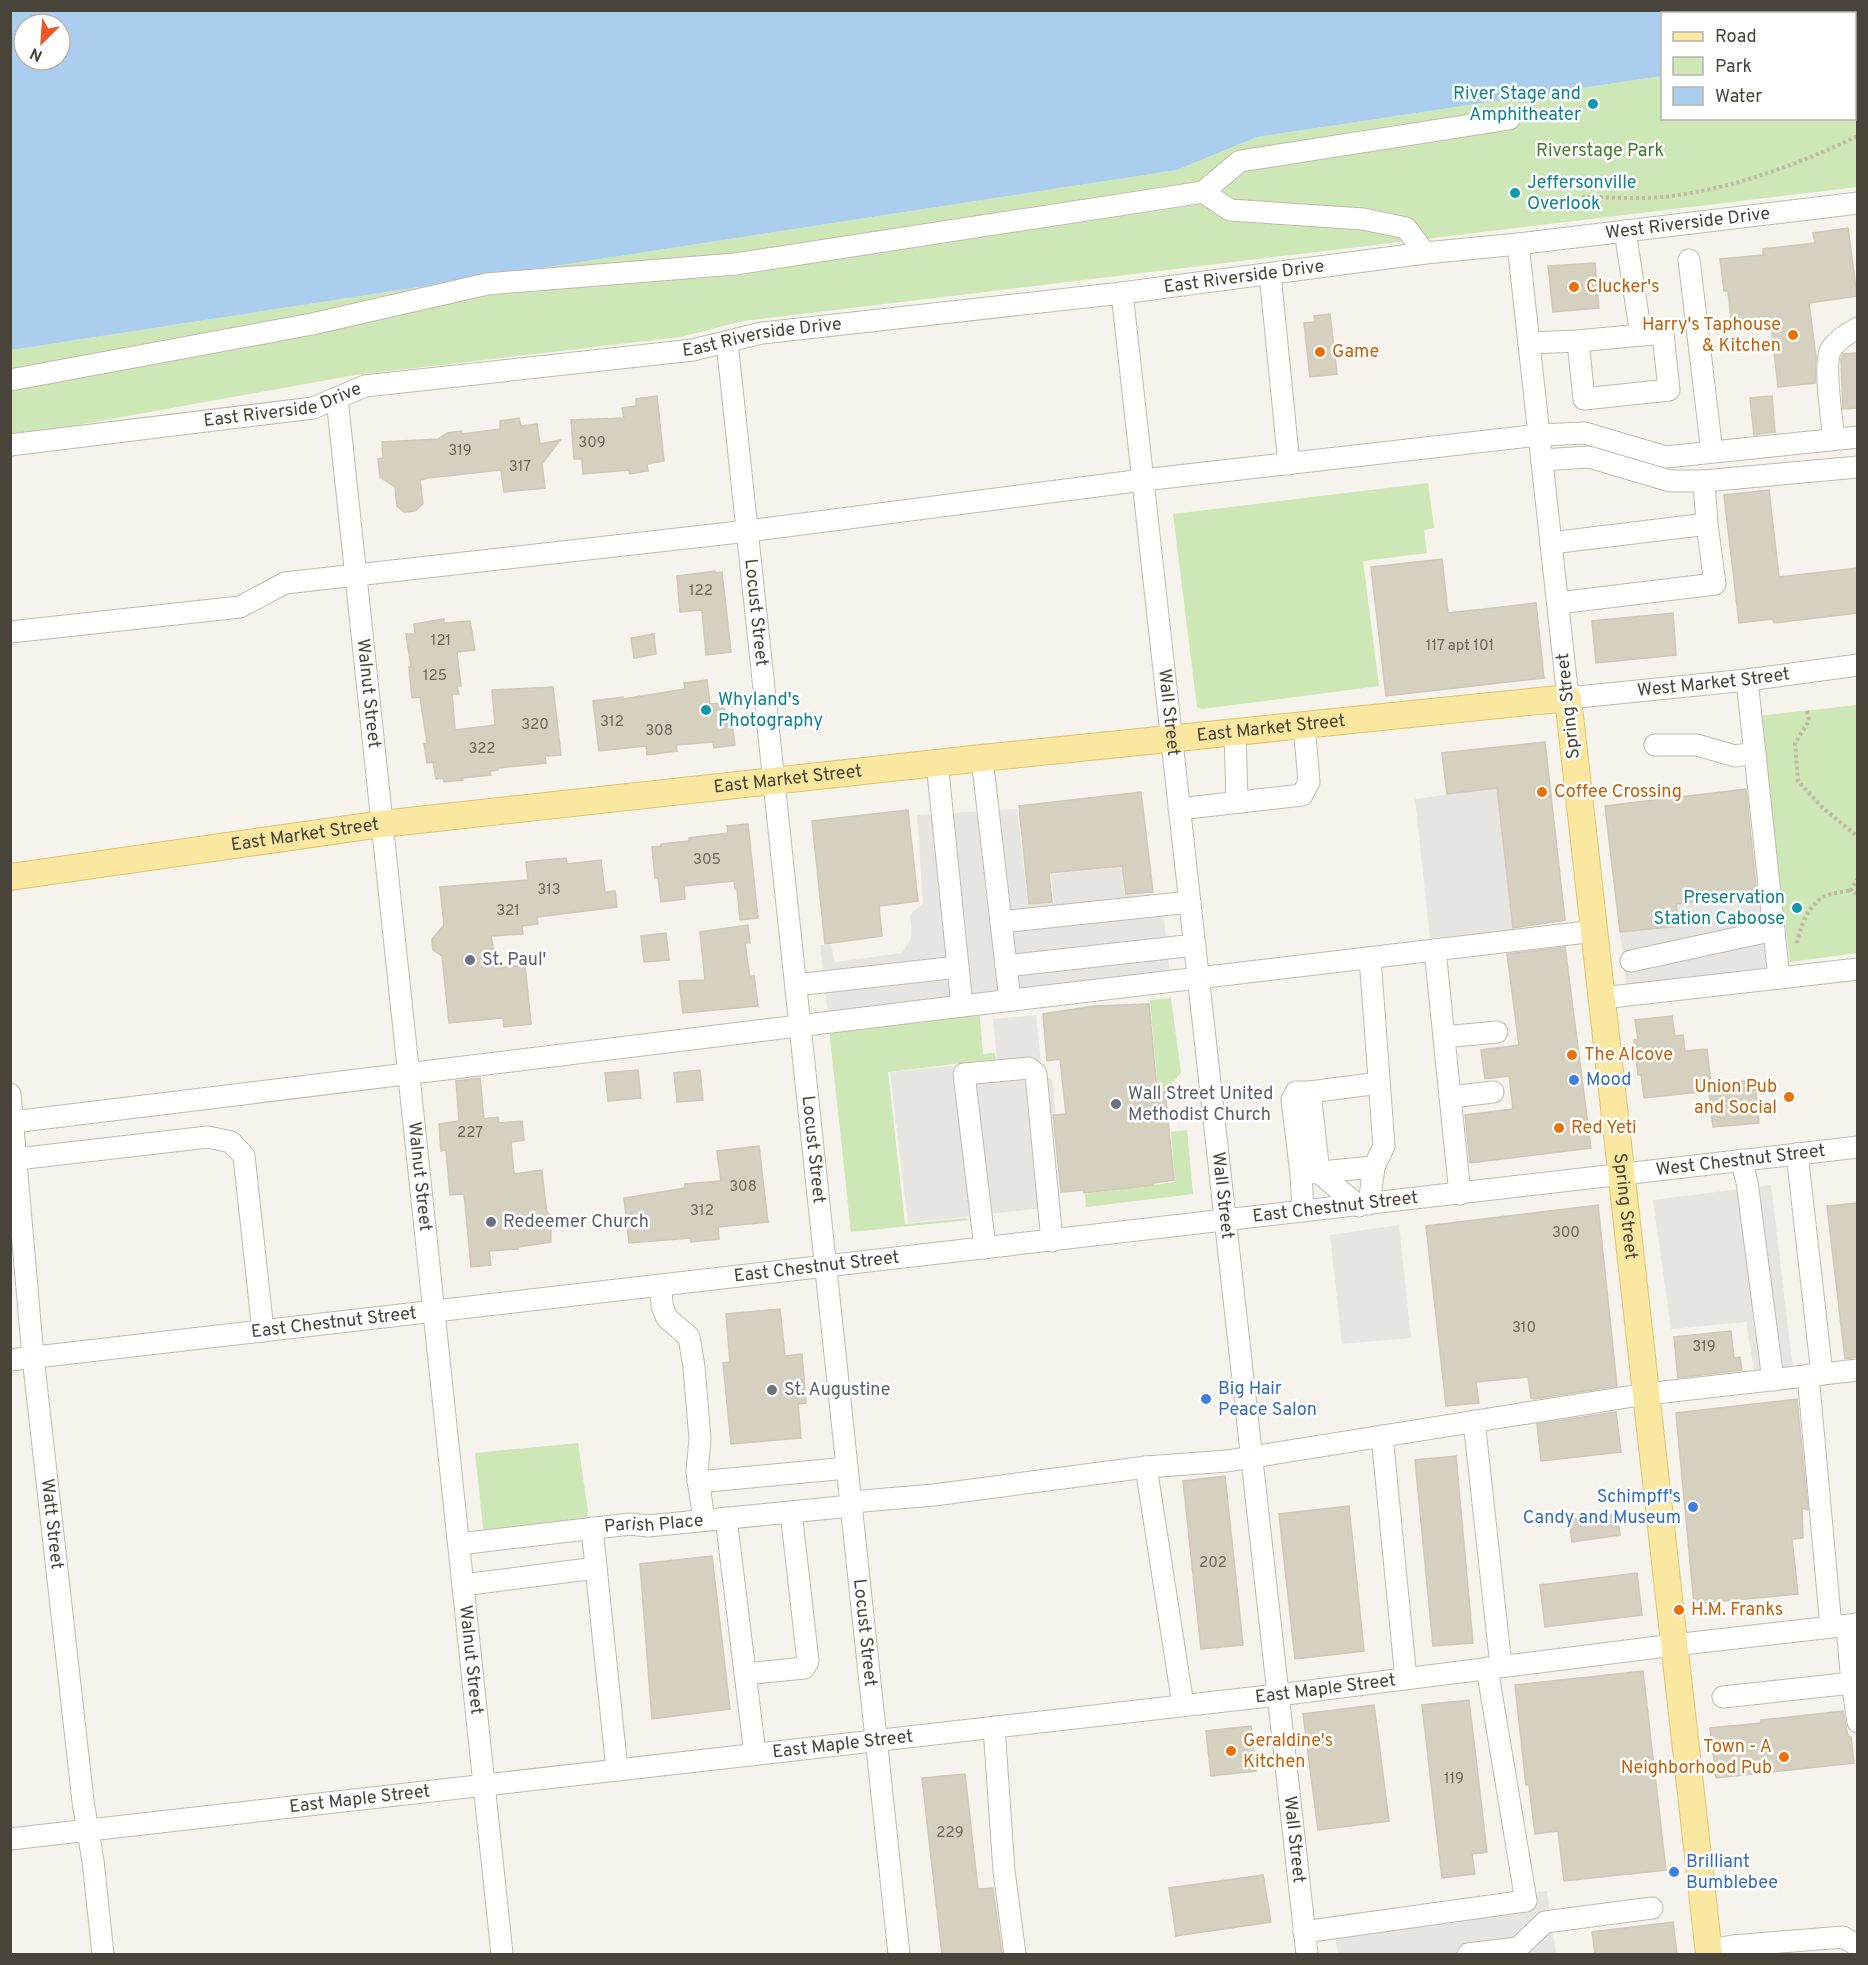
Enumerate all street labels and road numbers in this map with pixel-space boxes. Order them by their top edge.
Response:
street label: West Riverside Drive [1604,202,1771,245]
street label: East Riverside Drive [1162,255,1326,299]
street label: East Riverside Drive [681,313,843,363]
street label: East Riverside Drive [202,377,365,433]
street label: Locust Street [739,557,773,668]
street label: Walnut Street [351,638,386,749]
street label: Spring Street [1552,652,1586,760]
street label: West Market Street [1636,663,1791,702]
street label: Wall Street [1152,668,1185,757]
street label: East Market Street [1196,709,1347,747]
street label: East Market Street [712,760,863,799]
street label: East Market Street [230,813,381,857]
street label: Locust Street [796,1094,830,1204]
street label: Walnut Street [402,1121,437,1232]
street label: West Chestnut Street [1655,1139,1827,1182]
street label: Wall Street [1206,1151,1239,1240]
street label: Spring Street [1608,1152,1642,1261]
street label: East Chestnut Street [1251,1186,1419,1228]
street label: East Chestnut Street [733,1246,901,1288]
street label: East Chestnut Street [250,1302,418,1344]
street label: Watt Street [35,1477,68,1570]
street label: Parish Place [603,1509,704,1538]
street label: Locust Street [848,1578,882,1688]
street label: Walnut Street [454,1604,488,1716]
street label: East Maple Street [1254,1669,1397,1709]
street label: East Maple Street [771,1725,914,1764]
street label: East Maple Street [288,1780,431,1819]
street label: Wall Street [1278,1795,1311,1884]

